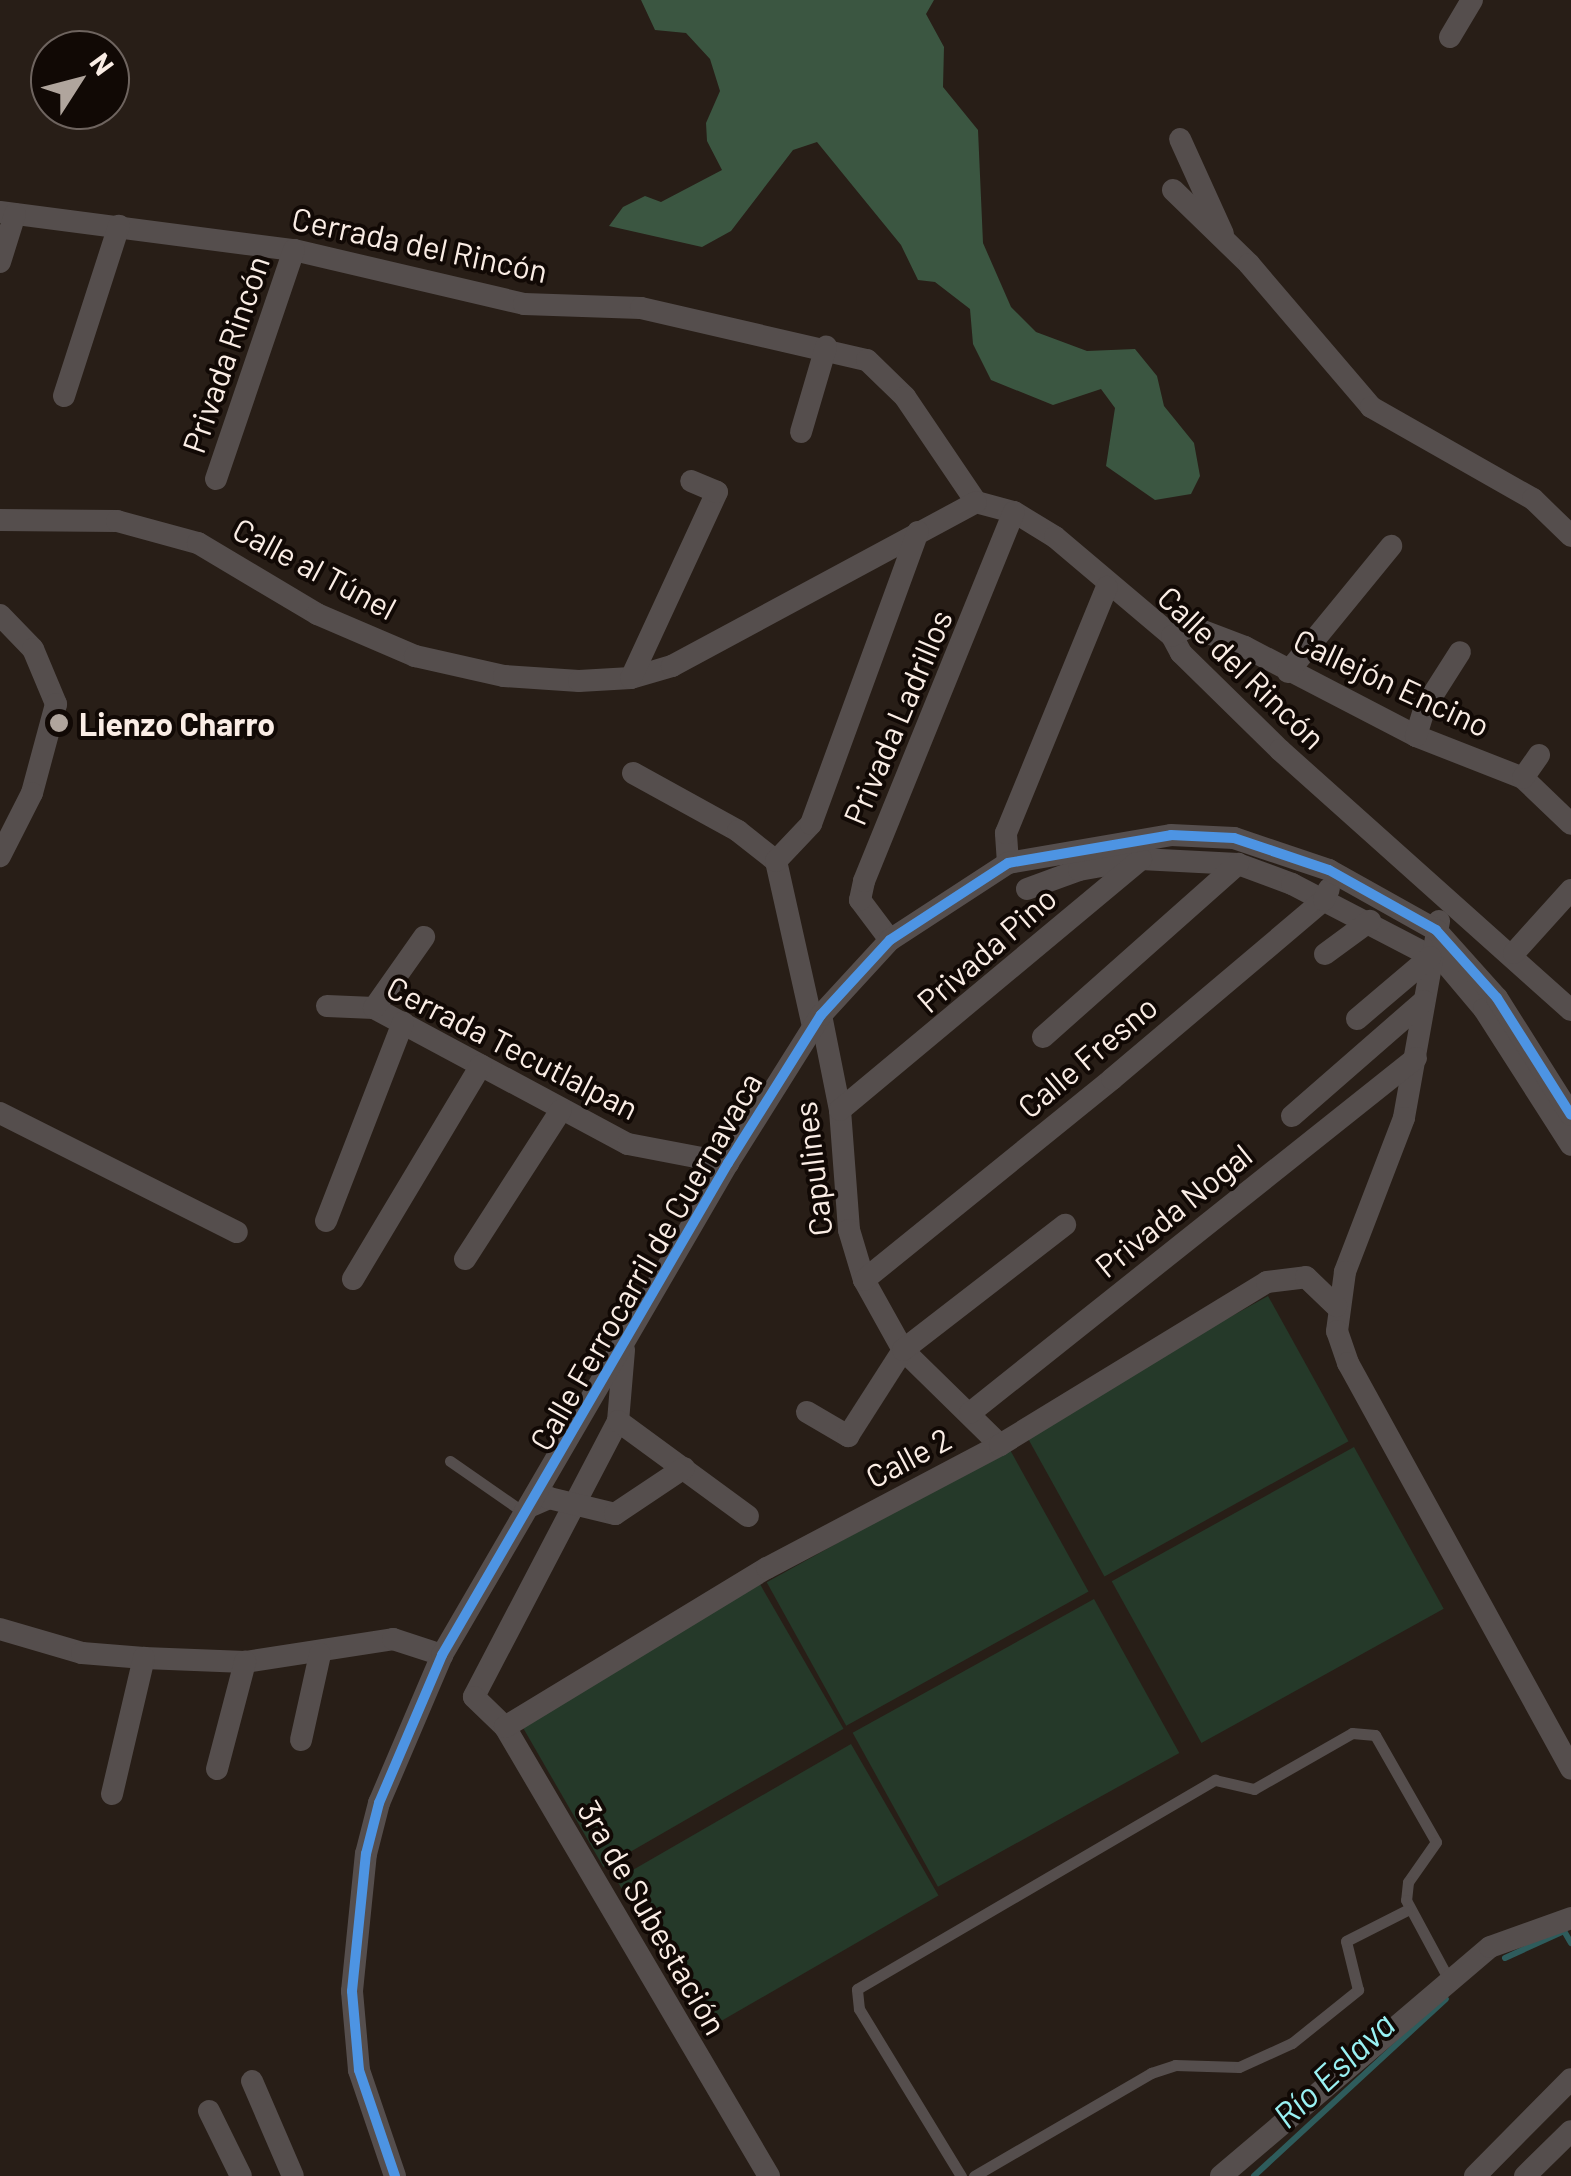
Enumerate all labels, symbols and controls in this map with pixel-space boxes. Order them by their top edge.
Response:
north arrow [30,30,130,130]
text: N [83,46,122,81]
street label: Cerrada del Rincón [289,198,551,290]
street label: Privada Rincón [173,250,277,458]
street label: Calle al Túnel [227,509,403,627]
street label: Calle del Rincón [1150,578,1334,756]
street label: Privada Ladrillos [834,604,960,830]
street label: Callejón Encino [1288,620,1496,744]
place label: Lienzo Charro [79,704,275,742]
marker: Lienzo Charro [48,712,70,734]
street label: Privada Pino [909,878,1063,1020]
street label: Cerrada Tecutlalpan [381,967,645,1127]
street label: Calle Fresno [1010,987,1164,1125]
street label: Calle Ferrocarril de Cuernavaca [521,1065,769,1457]
street label: Capulines [785,1100,839,1238]
street label: Privada Nogal [1087,1135,1259,1285]
street label: Calle 2 [859,1419,957,1495]
street label: 3ra de Subestación [570,1793,736,2041]
water label: Río Eslava [1264,2002,1402,2136]

